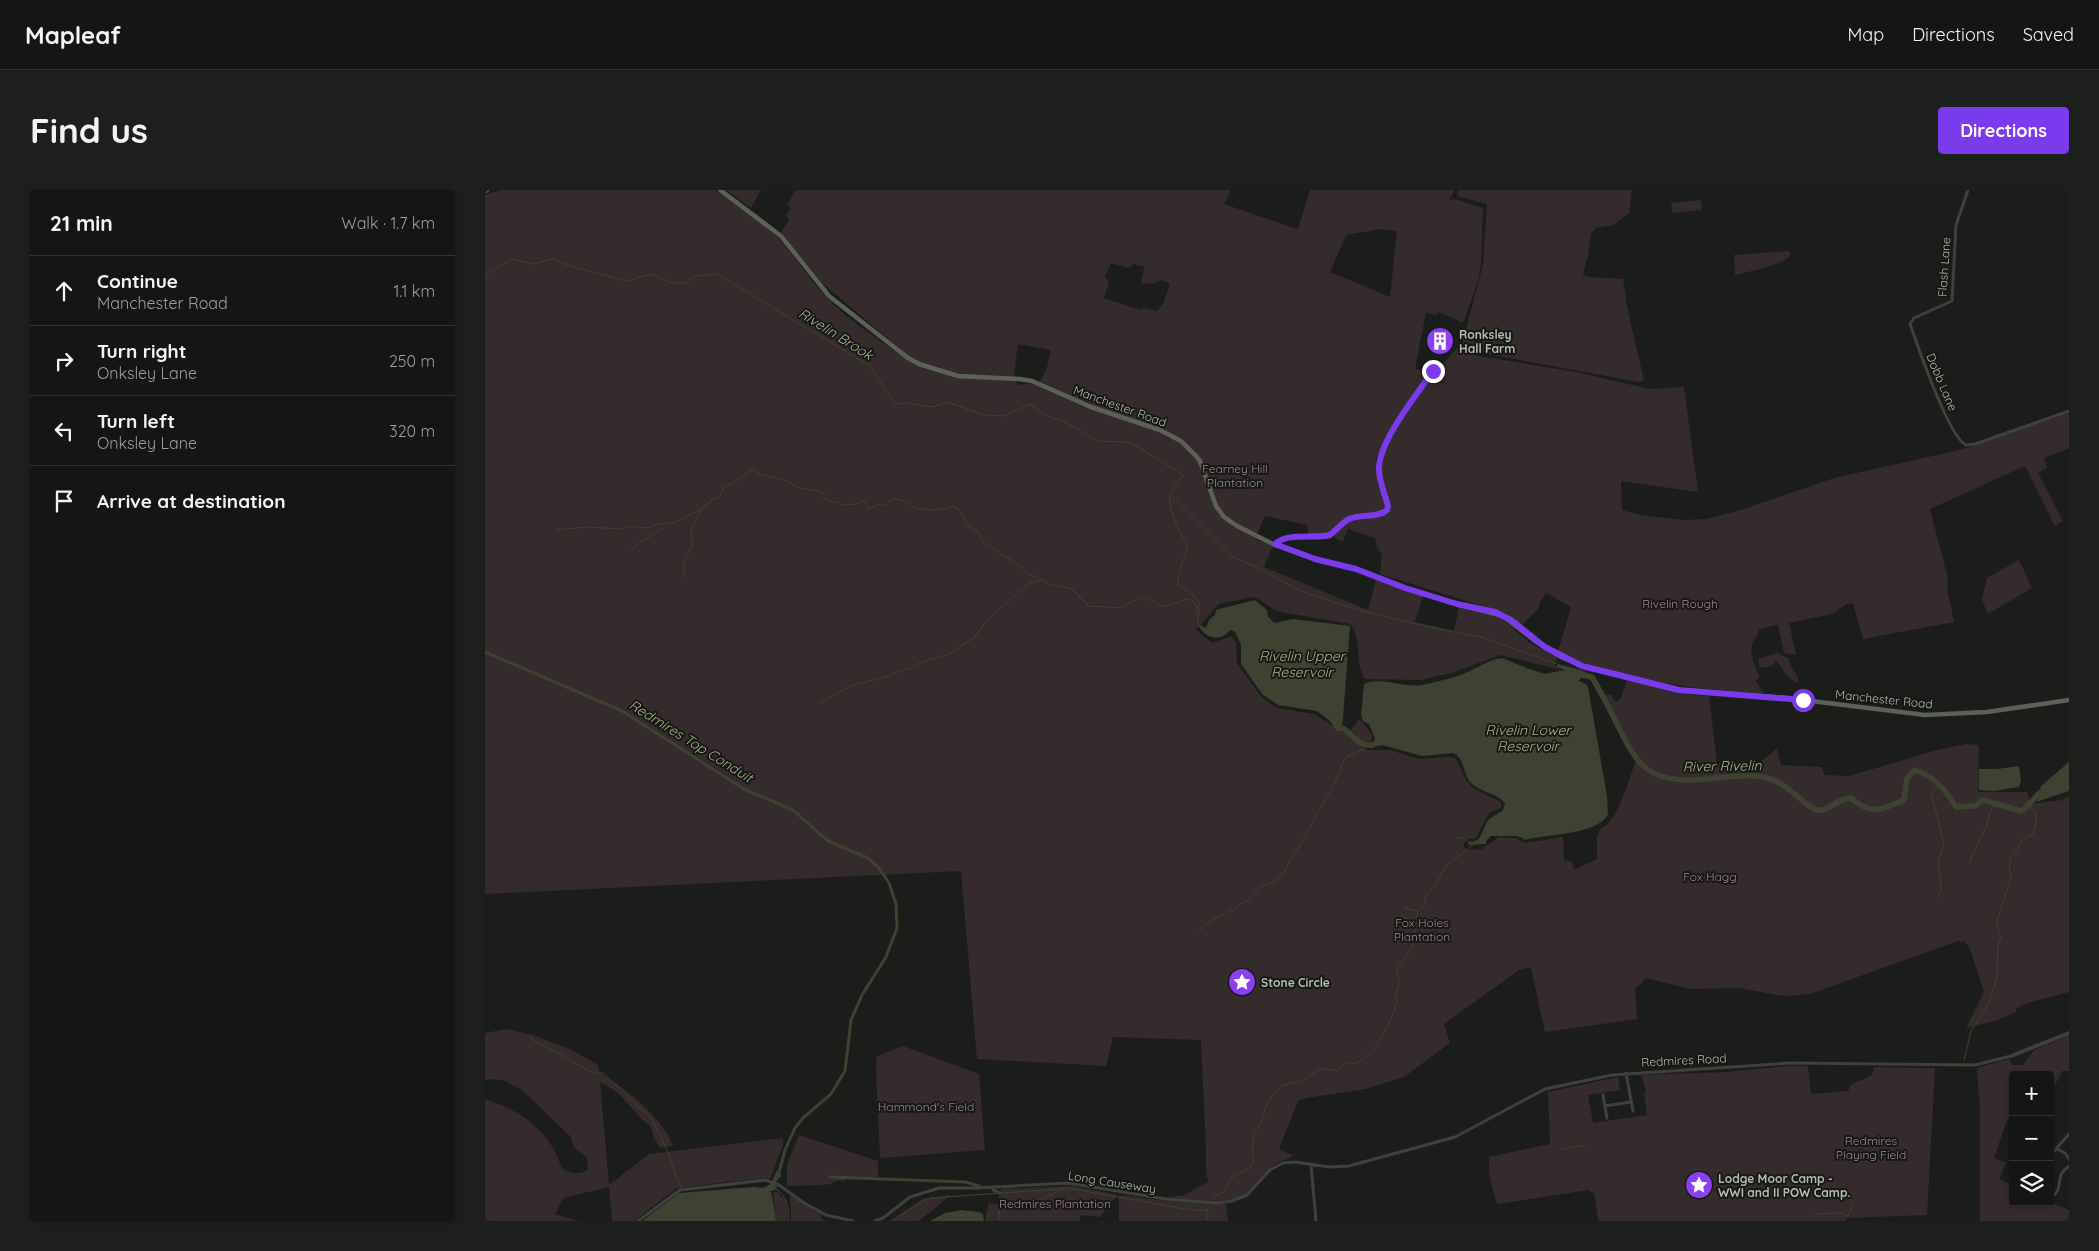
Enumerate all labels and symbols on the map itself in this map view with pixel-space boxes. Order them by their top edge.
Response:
street label: Flash Lane [1934,236,1954,297]
water label: Rivelin Brook [795,304,878,365]
building icon: Ronksley Hall Farm [1425,326,1455,356]
place label: Ronksley Hall Farm [1459,327,1515,356]
street label: Dobb Lane [1923,351,1961,413]
route end [1422,360,1445,383]
street label: Manchester Road [1071,382,1169,430]
park label: Fearney Hill Plantation [1202,461,1268,490]
park label: Rivelin Rough [1642,596,1718,611]
water label: Rivelin Upper Reservoir [1259,647,1347,681]
street label: Manchester Road [1834,686,1934,712]
route start [1792,689,1815,712]
water label: Redmires Top Conduit [626,696,758,788]
water label: Rivelin Lower Reservoir [1485,721,1572,755]
water label: River Rivelin [1682,756,1762,776]
park label: Fox Hagg [1683,869,1737,884]
park label: Fox Holes Plantation [1394,915,1450,944]
place icon: Stone Circle [1227,967,1257,997]
place label: Stone Circle [1261,975,1330,990]
street label: Redmires Road [1641,1050,1727,1070]
park label: Hammond's Field [878,1099,974,1114]
park label: Redmires Playing Field [1836,1133,1906,1162]
street label: Long Causeway [1067,1168,1157,1196]
place icon: Lodge Moor Camp - WWI and II POW Camp. [1684,1170,1714,1200]
place label: Lodge Moor Camp - WWI and II POW Camp. [1718,1171,1850,1200]
park label: Redmires Plantation [999,1196,1111,1211]

